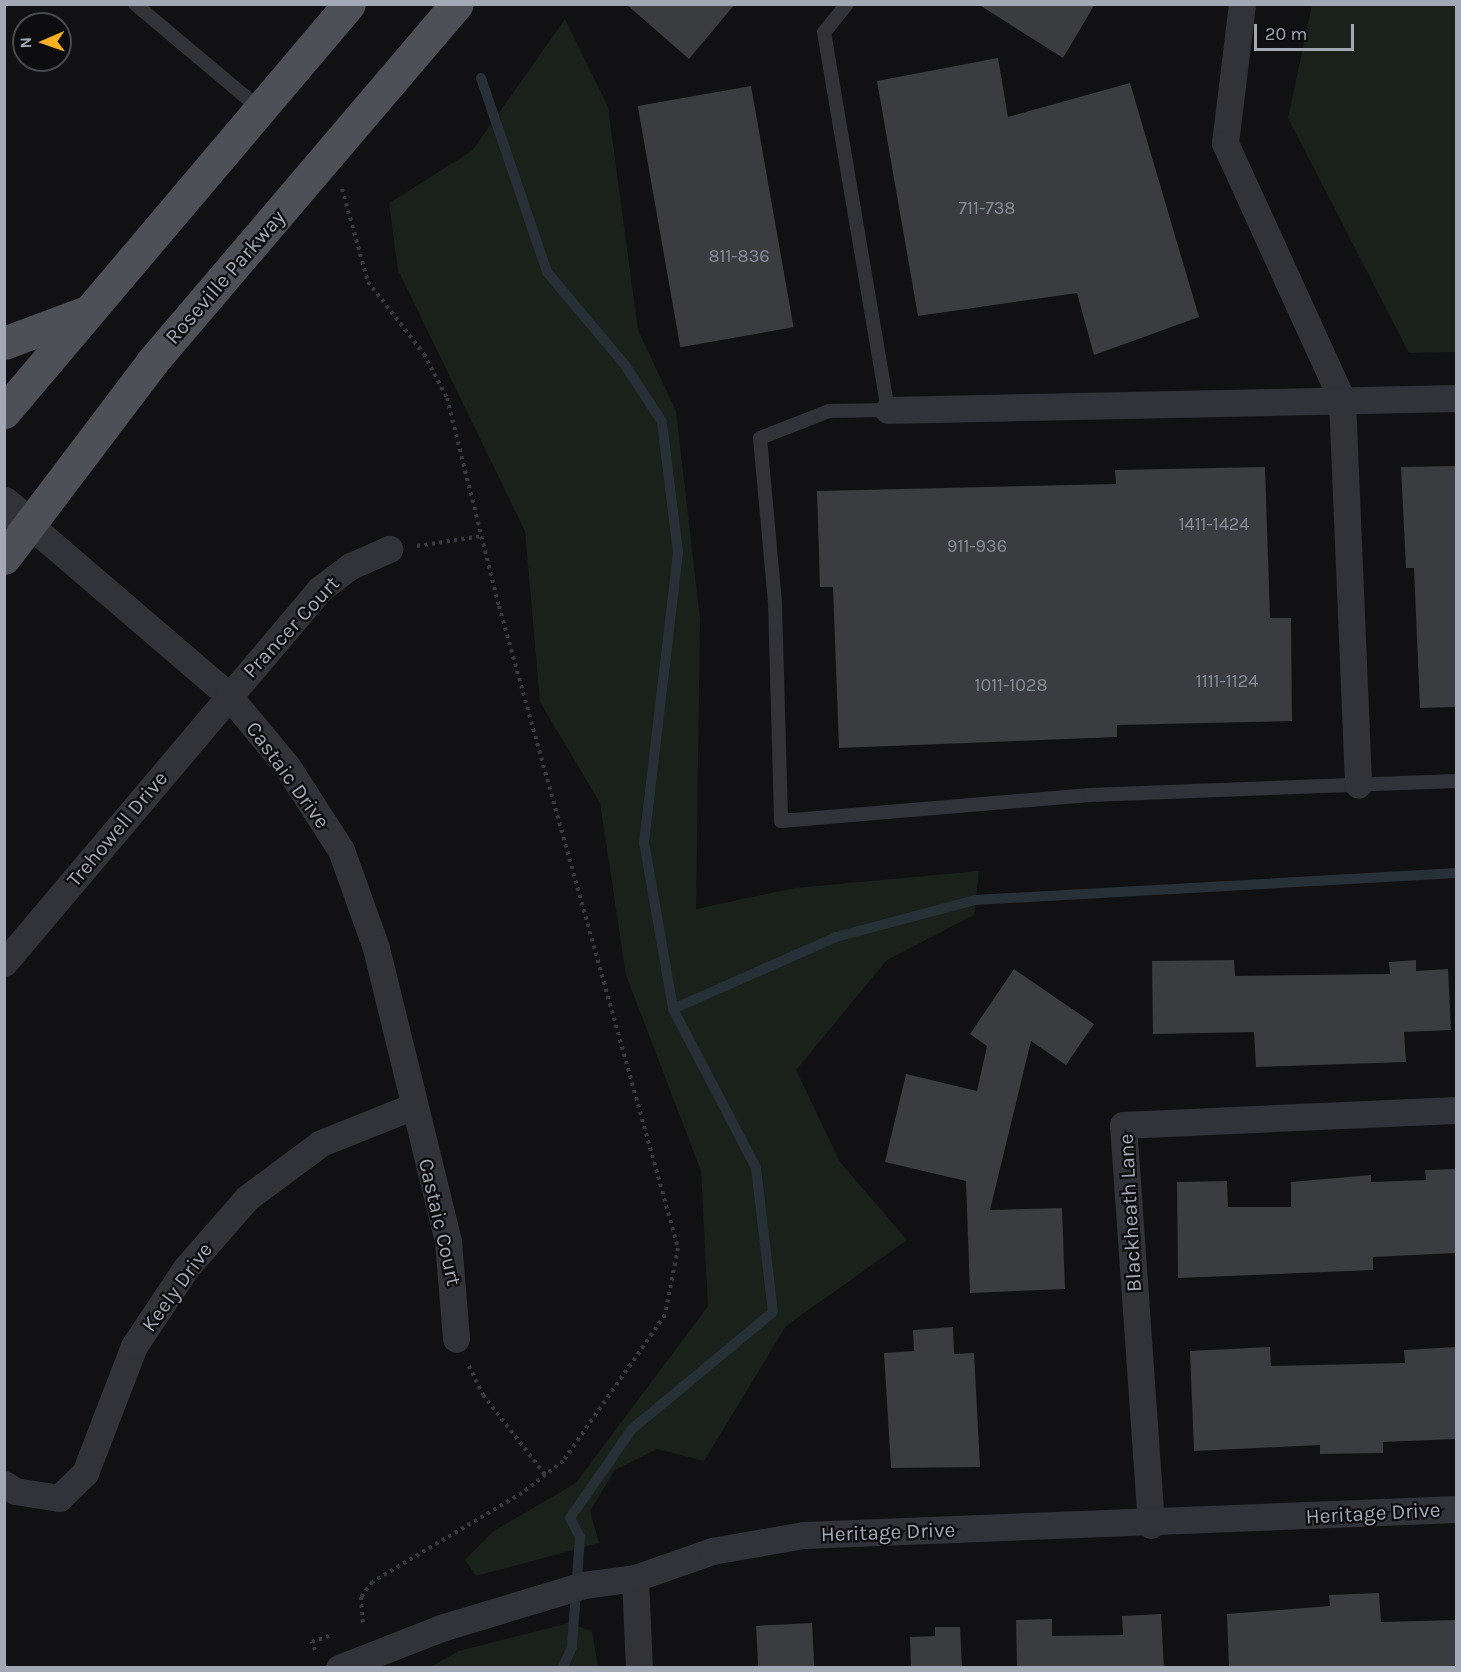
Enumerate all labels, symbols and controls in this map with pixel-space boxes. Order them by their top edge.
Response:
north arrow [12,12,72,72]
scale bar [1257,12,1358,50]
text: 20 m [1265,23,1307,45]
text: N [16,37,35,49]
house number: 711-738 [959,197,1015,219]
street label: Roseville Parkway [160,205,290,349]
house number: 811-836 [708,245,770,267]
house number: 1411-1424 [1179,513,1249,535]
house number: 911-936 [947,535,1007,557]
street label: Prancer Court [237,571,345,683]
house number: 1111-1124 [1196,670,1258,692]
house number: 1011-1028 [975,674,1047,696]
street label: Castaic Drive [241,717,335,833]
street label: Trehowell Drive [61,766,173,892]
street label: Blackheath Lane [1113,1133,1147,1293]
street label: Castaic Court [413,1156,467,1288]
street label: Keely Drive [136,1238,218,1336]
street label: Heritage Drive [1305,1497,1441,1529]
street label: Heritage Drive [820,1517,956,1547]

